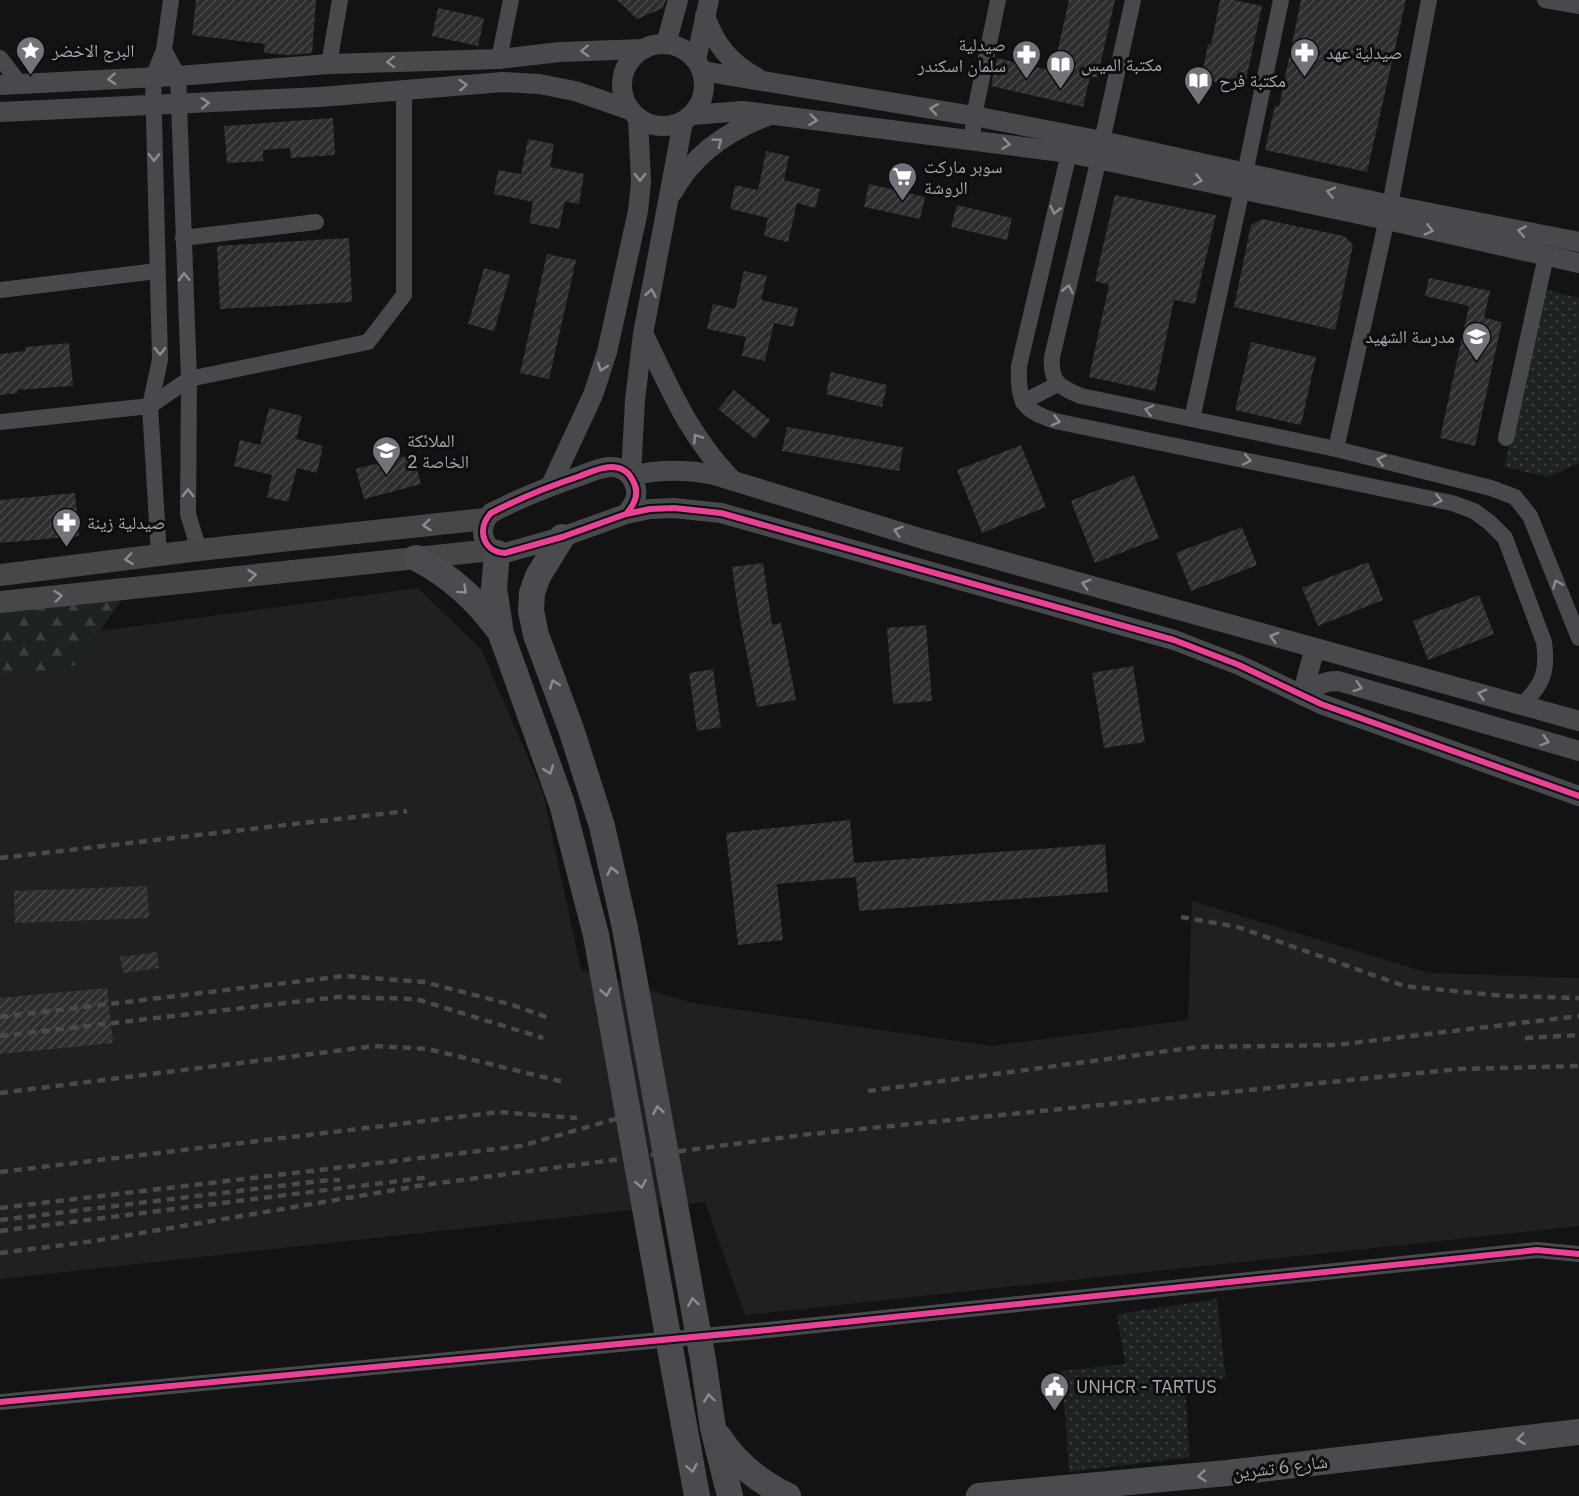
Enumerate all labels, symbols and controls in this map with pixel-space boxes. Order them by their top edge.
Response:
place label: صيدلية سلمان اسكندر [917,33,1006,77]
place icon: البرج الاخضر [15,34,47,76]
pharmacy icon: صيدلية عهد [1289,36,1321,78]
pharmacy icon: صيدلية سلمان اسكندر [1011,38,1043,80]
place label: البرج الاخضر [51,39,135,63]
place label: صيدلية عهد [1326,41,1402,64]
one-way arrow [581,45,590,58]
library icon: مكتبة الميس [1044,48,1076,90]
place label: مكتبة الميس [1081,53,1162,76]
one-way arrow [386,56,395,68]
library icon: مكتبة فرح [1182,64,1214,106]
place label: مكتبة فرح [1219,69,1286,93]
one-way arrow [108,73,117,86]
one-way arrow [458,79,467,92]
one-way arrow [201,97,210,110]
one-way arrow [929,104,939,116]
one-way arrow [808,113,817,125]
one-way arrow [711,138,722,149]
one-way arrow [1002,138,1011,150]
one-way arrow [148,152,160,161]
place label: سوبر ماركت الروشة [924,155,1003,199]
supermarket icon: سوبر ماركت الروشة [887,160,919,202]
one-way arrow [634,172,646,181]
one-way arrow [1193,173,1203,186]
one-way arrow [1326,186,1336,199]
one-way arrow [1050,204,1063,214]
one-way arrow [1424,222,1434,235]
one-way arrow [1517,225,1527,238]
one-way arrow [178,273,191,282]
one-way arrow [1061,284,1074,294]
one-way arrow [644,288,657,298]
school or university icon: مدرسة الشهيد [1460,320,1492,362]
place label: مدرسة الشهيد [1365,325,1455,348]
one-way arrow [153,347,166,356]
one-way arrow [597,362,609,372]
one-way arrow [1145,404,1155,417]
one-way arrow [1051,413,1061,426]
place label: الملائكة الخاصة 2 [407,429,469,473]
one-way arrow [693,433,704,444]
school or university icon: الملائكة الخاصة 2 [370,434,402,476]
one-way arrow [1242,453,1252,466]
one-way arrow [1376,455,1386,468]
one-way arrow [182,489,194,498]
one-way arrow [1433,492,1443,505]
pharmacy icon: صيدلية زينة [50,506,82,548]
place label: صيدلية زينة [87,511,165,534]
one-way arrow [423,518,432,531]
one-way arrow [894,526,904,538]
one-way arrow [124,552,134,565]
one-way arrow [248,569,257,582]
one-way arrow [1081,579,1092,591]
one-way arrow [1552,579,1565,590]
one-way arrow [456,583,467,594]
one-way arrow [54,590,63,602]
one-way arrow [1269,631,1279,644]
one-way arrow [549,680,562,690]
one-way arrow [1352,680,1363,692]
one-way arrow [1477,689,1488,701]
one-way arrow [1539,734,1550,746]
one-way arrow [542,764,555,775]
one-way arrow [606,866,619,876]
one-way arrow [599,987,612,997]
one-way arrow [652,1105,665,1115]
one-way arrow [634,1180,646,1189]
one-way arrow [687,1297,699,1307]
public building icon: UNHCR - TARTUS [1039,1370,1071,1412]
place label: UNHCR - TARTUS [1076,1375,1217,1398]
one-way arrow [703,1393,715,1403]
one-way arrow [1516,1432,1525,1444]
street label: شارع 6 تشرين [1231,1450,1329,1484]
one-way arrow [685,1463,698,1473]
one-way arrow [1197,1469,1207,1482]

